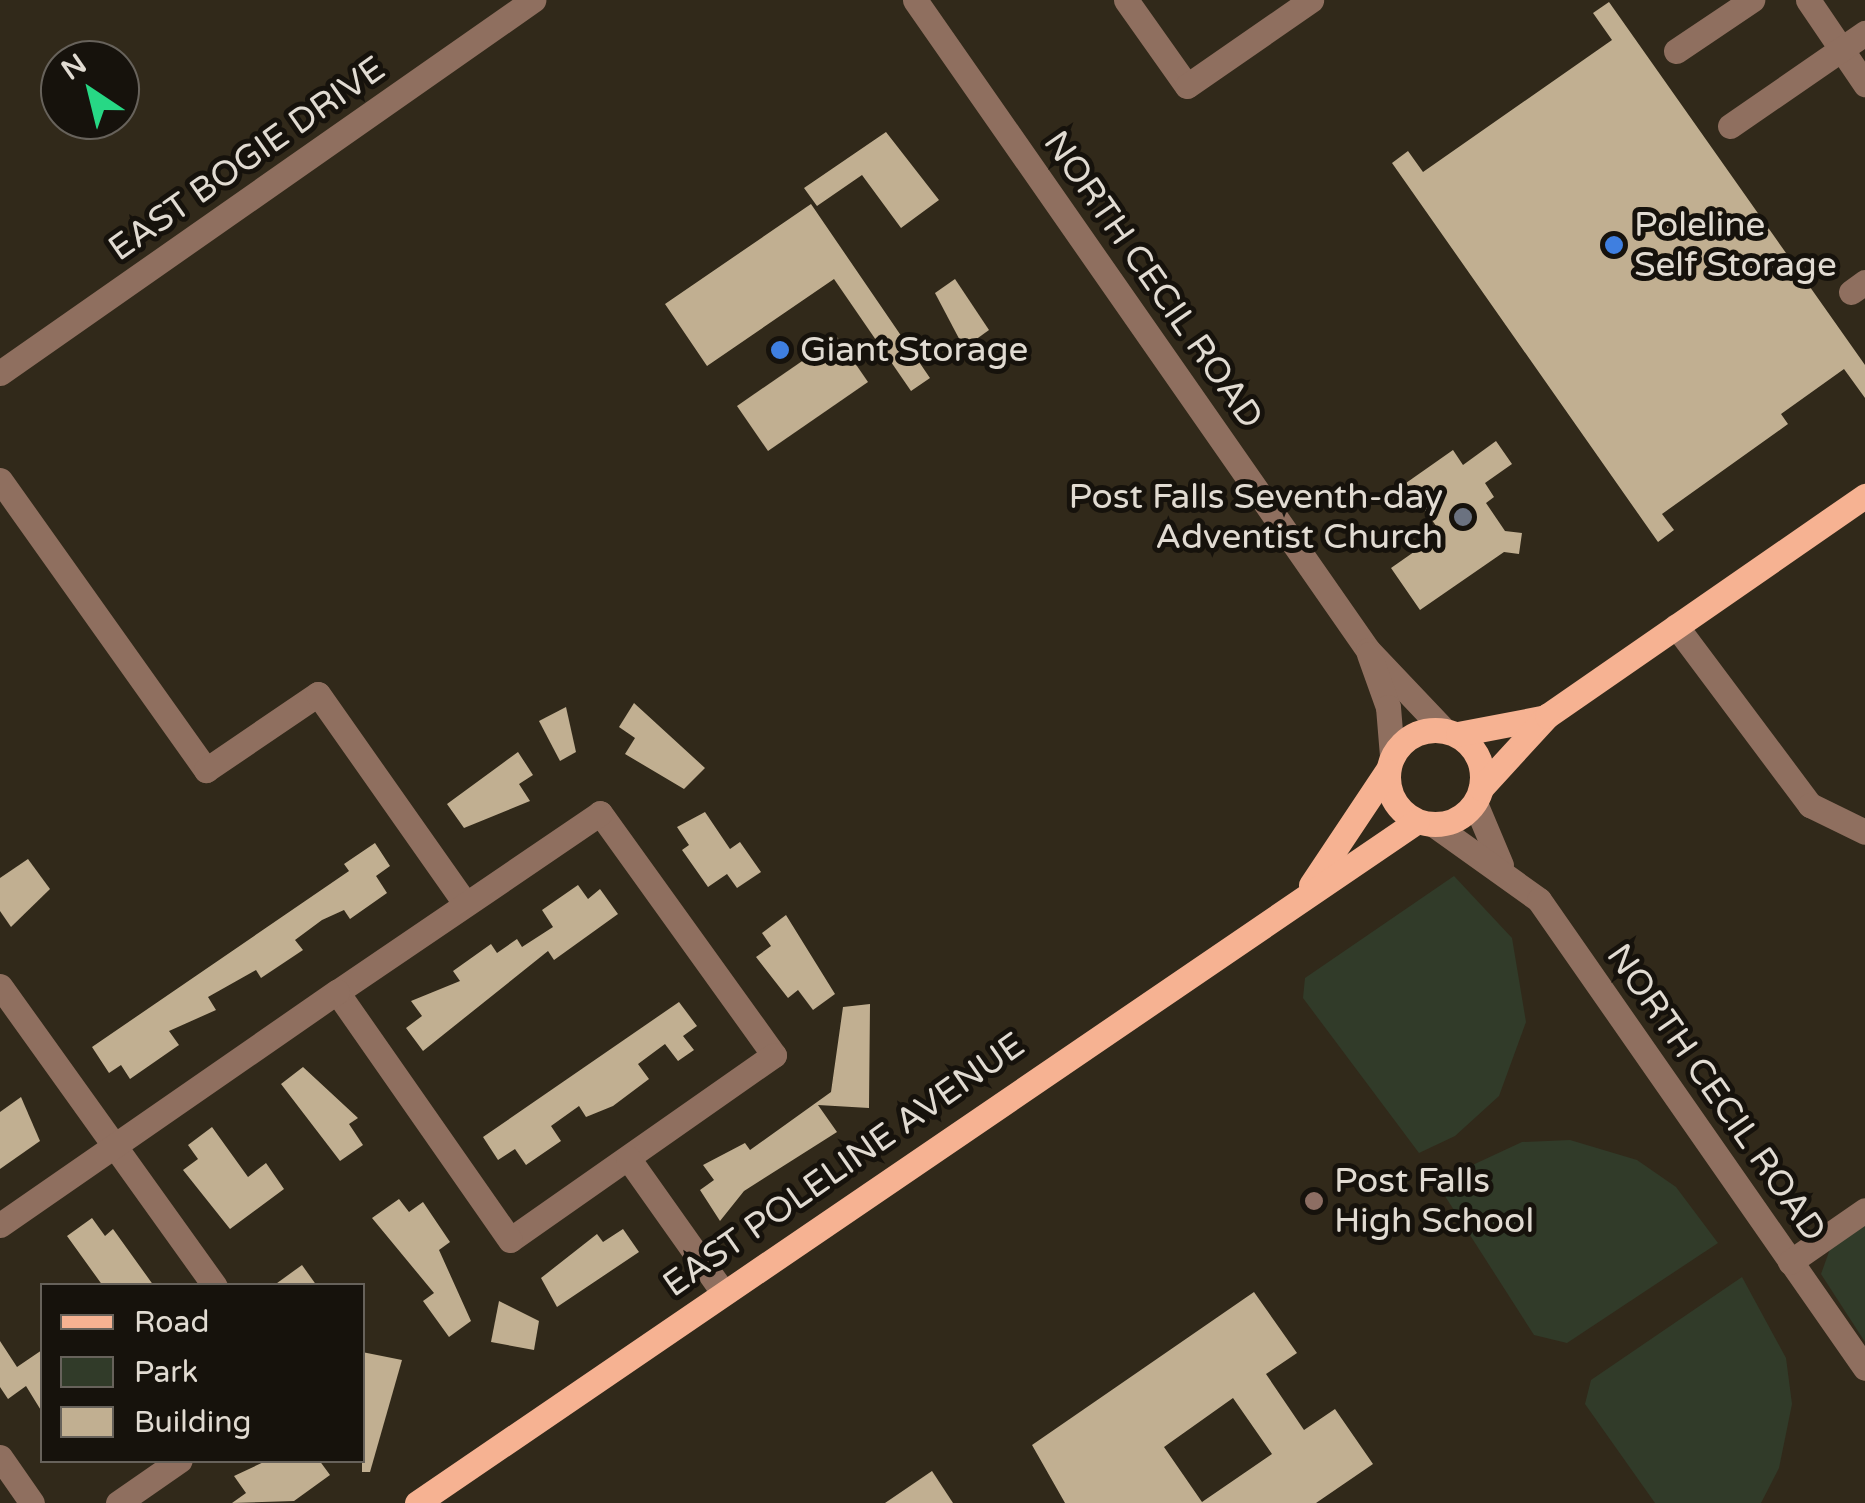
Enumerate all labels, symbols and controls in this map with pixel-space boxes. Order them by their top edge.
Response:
north arrow [40,40,140,140]
text: N [55,47,93,87]
street label: EAST BOGIE DRIVE [101,48,393,270]
street label: NORTH CECIL ROAD [1034,123,1272,437]
place label: Poleline Self Storage [1634,204,1837,286]
marker: Poleline Self Storage [1603,234,1625,256]
place label: Giant Storage [800,329,1028,371]
marker: Giant Storage [769,339,791,361]
place label: Post Falls Seventh-day Adventist Church [1069,476,1443,558]
marker: Post Falls Seventh-day Adventist Church [1452,506,1474,528]
street label: NORTH CECIL ROAD [1597,936,1835,1250]
street label: EAST POLELINE AVENUE [655,1024,1033,1306]
place label: Post Falls High School [1334,1160,1534,1242]
marker: Post Falls High School [1303,1190,1325,1212]
legend [40,1283,365,1463]
text: Road [134,1304,209,1341]
text: Park [134,1354,198,1391]
text: Building [134,1404,251,1441]

